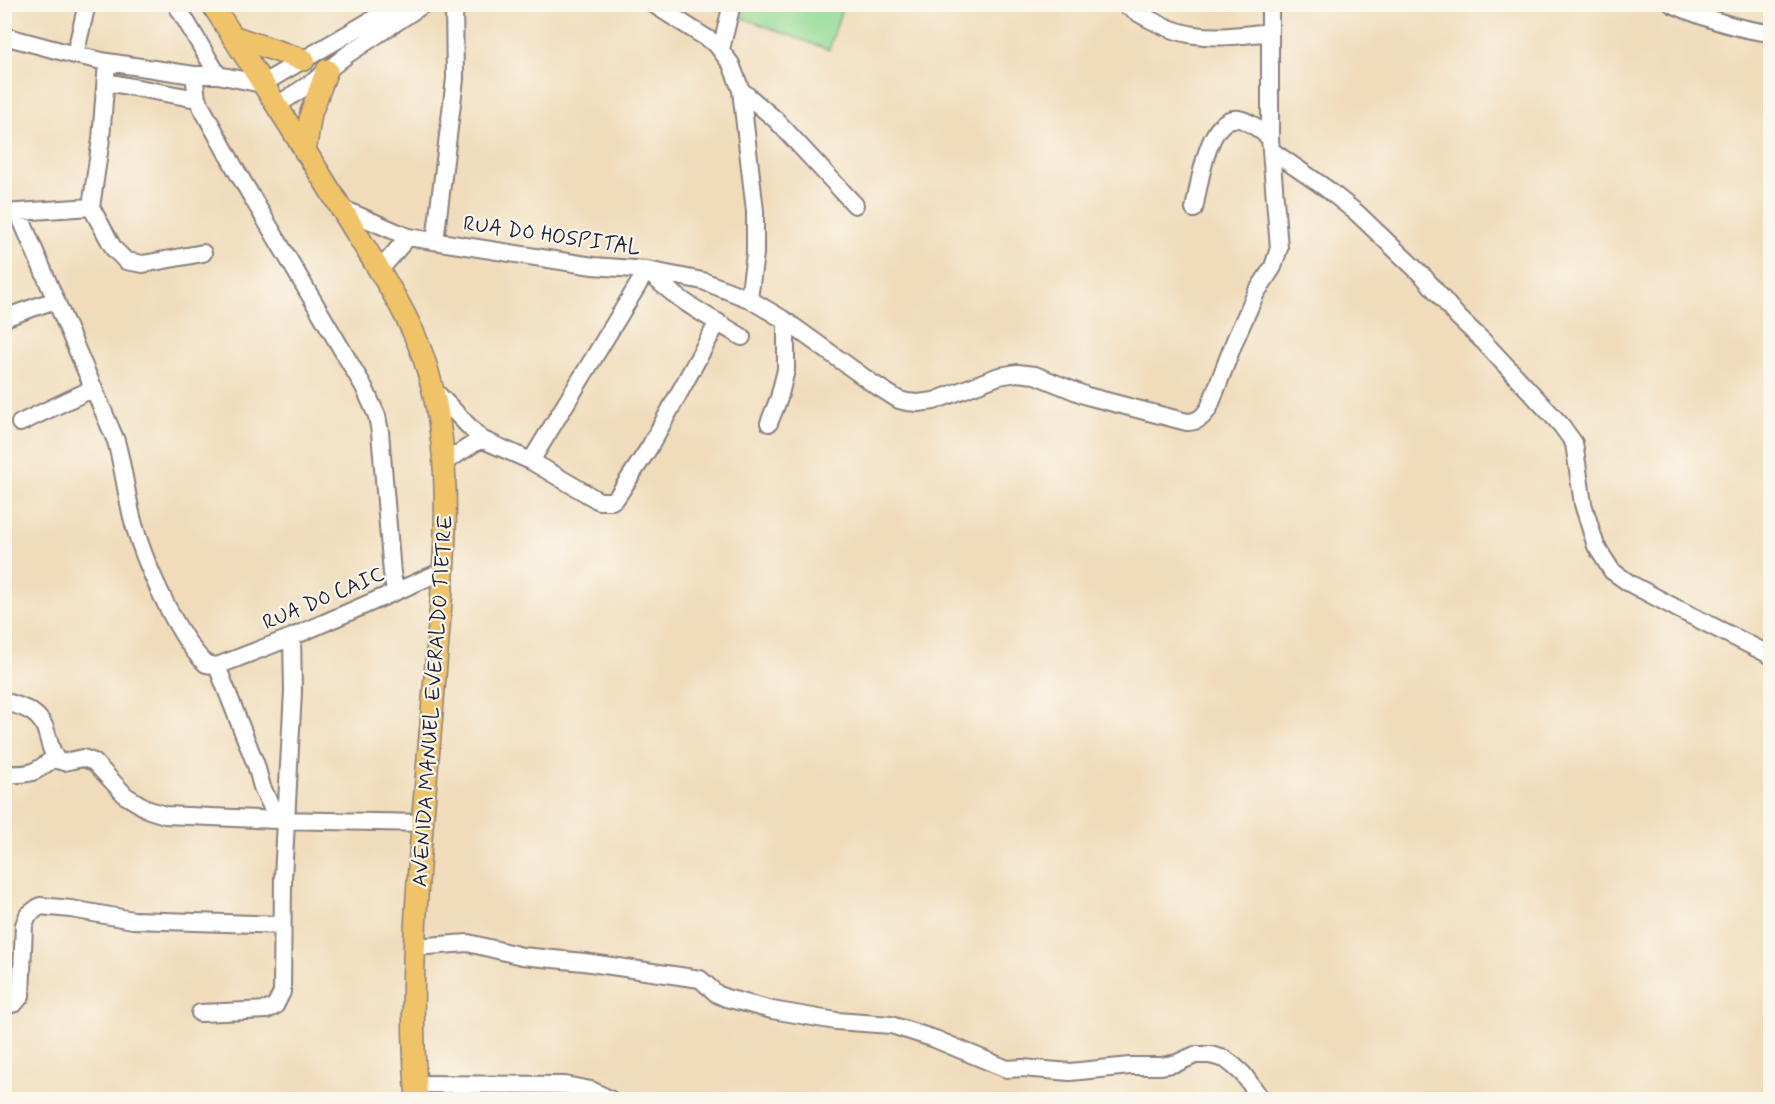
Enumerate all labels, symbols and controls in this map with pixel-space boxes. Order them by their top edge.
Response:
street label: RUA DO HOSPITAL [461,210,642,262]
street label: AVENIDA MANUEL EVERALDO TIETRE [406,514,460,888]
street label: RUA DO CAIC [258,561,389,637]

